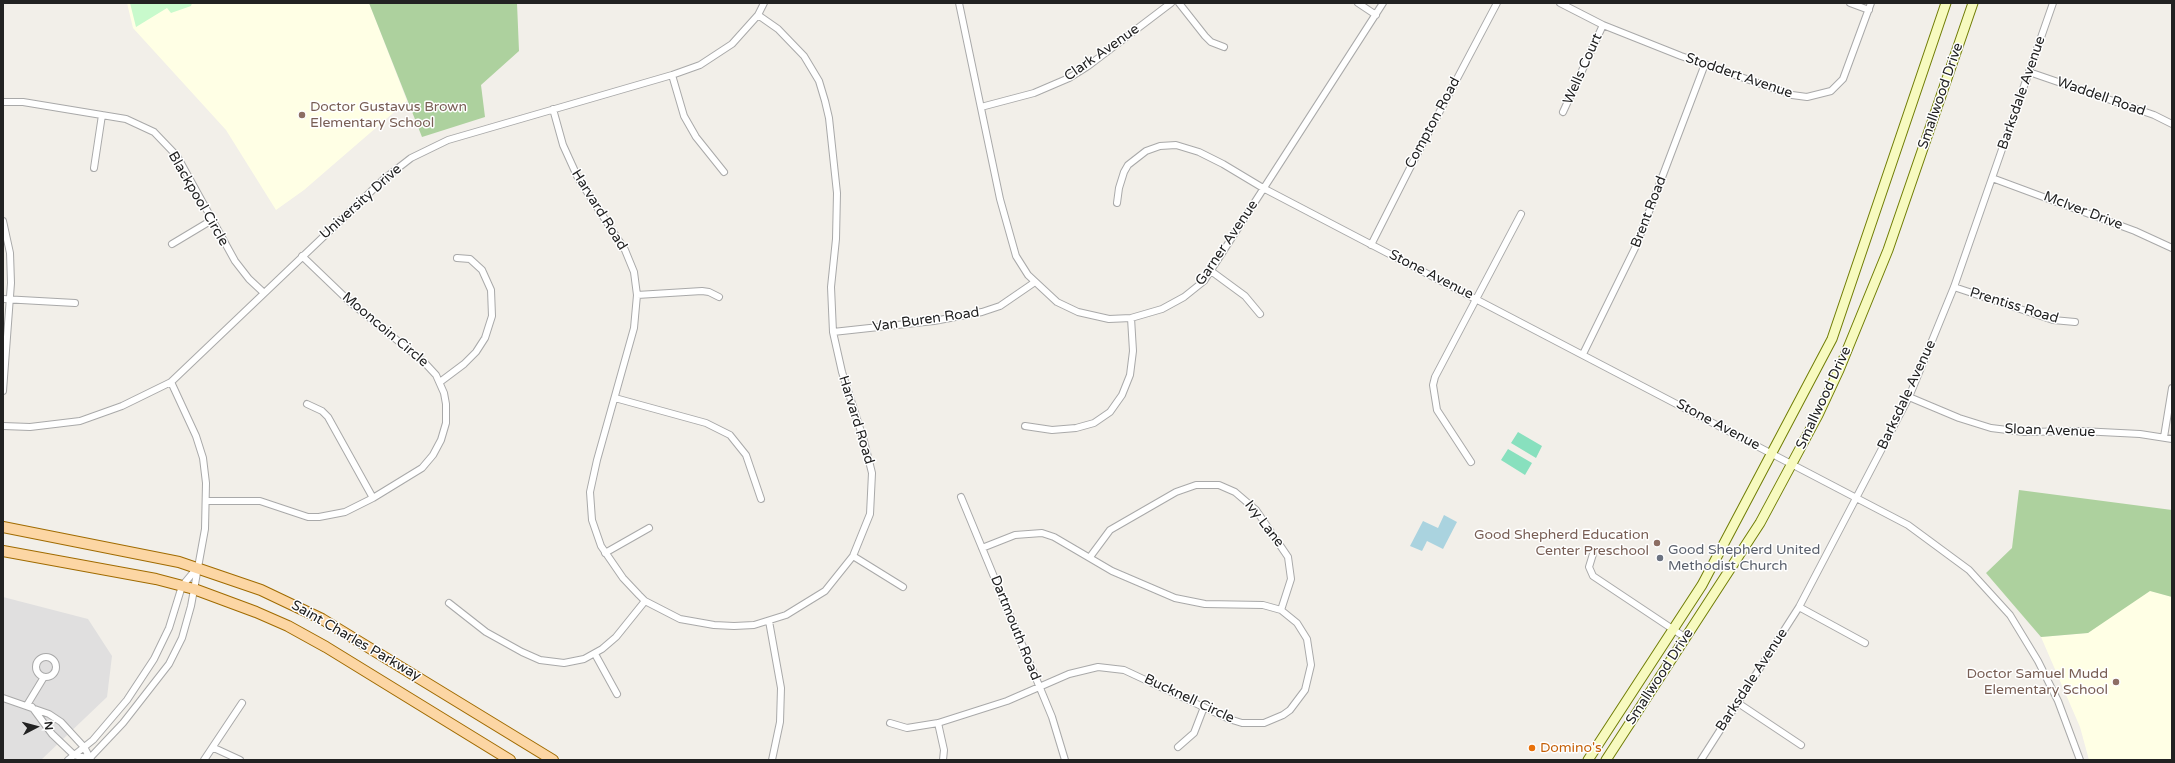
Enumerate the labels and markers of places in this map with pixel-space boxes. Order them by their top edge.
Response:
place label: Doctor Gustavus Brown Elementary School [310,99,467,132]
marker: Doctor Gustavus Brown Elementary School [297,110,307,120]
place label: Good Shepherd Education Center Preschool [1474,527,1649,560]
marker: Good Shepherd Education Center Preschool [1652,538,1662,548]
place label: Good Shepherd United Methodist Church [1668,542,1820,574]
marker: Good Shepherd United Methodist Church [1655,553,1665,563]
place label: Doctor Samuel Mudd Elementary School [1967,666,2108,698]
marker: Doctor Samuel Mudd Elementary School [2111,677,2121,687]
place label: Domino's [1540,740,1602,756]
marker: Domino's [1527,743,1537,753]

